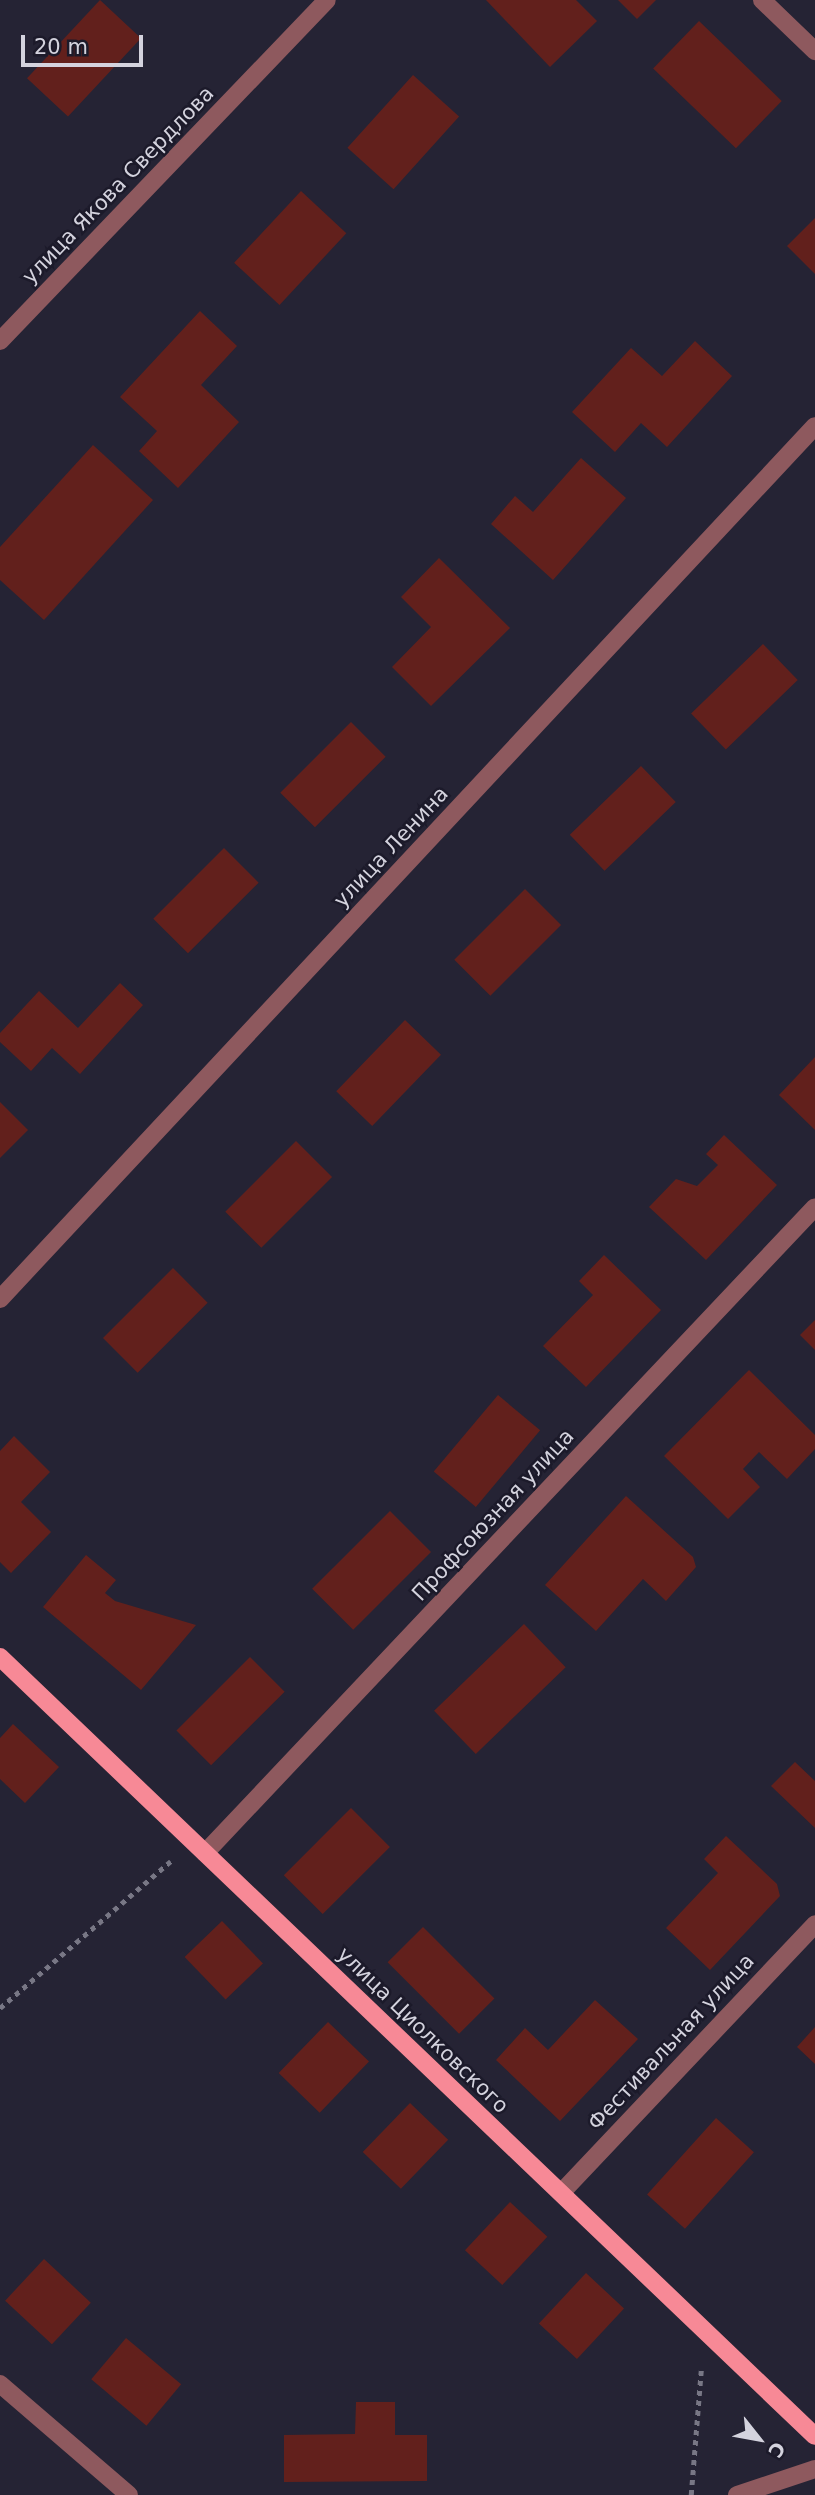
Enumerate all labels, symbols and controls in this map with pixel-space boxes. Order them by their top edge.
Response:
scale bar [24,21,147,65]
text: 20 m [34,35,88,59]
street label: улица Якова Свердлова [17,81,219,289]
street label: улица Ленина [329,781,453,913]
street label: Профсоюзная улица [407,1424,579,1606]
street label: улица Циолковского [332,1942,514,2118]
street label: Фестивальная улица [583,1949,759,2135]
north arrow [724,2404,794,2474]
text: С [764,2438,790,2461]

